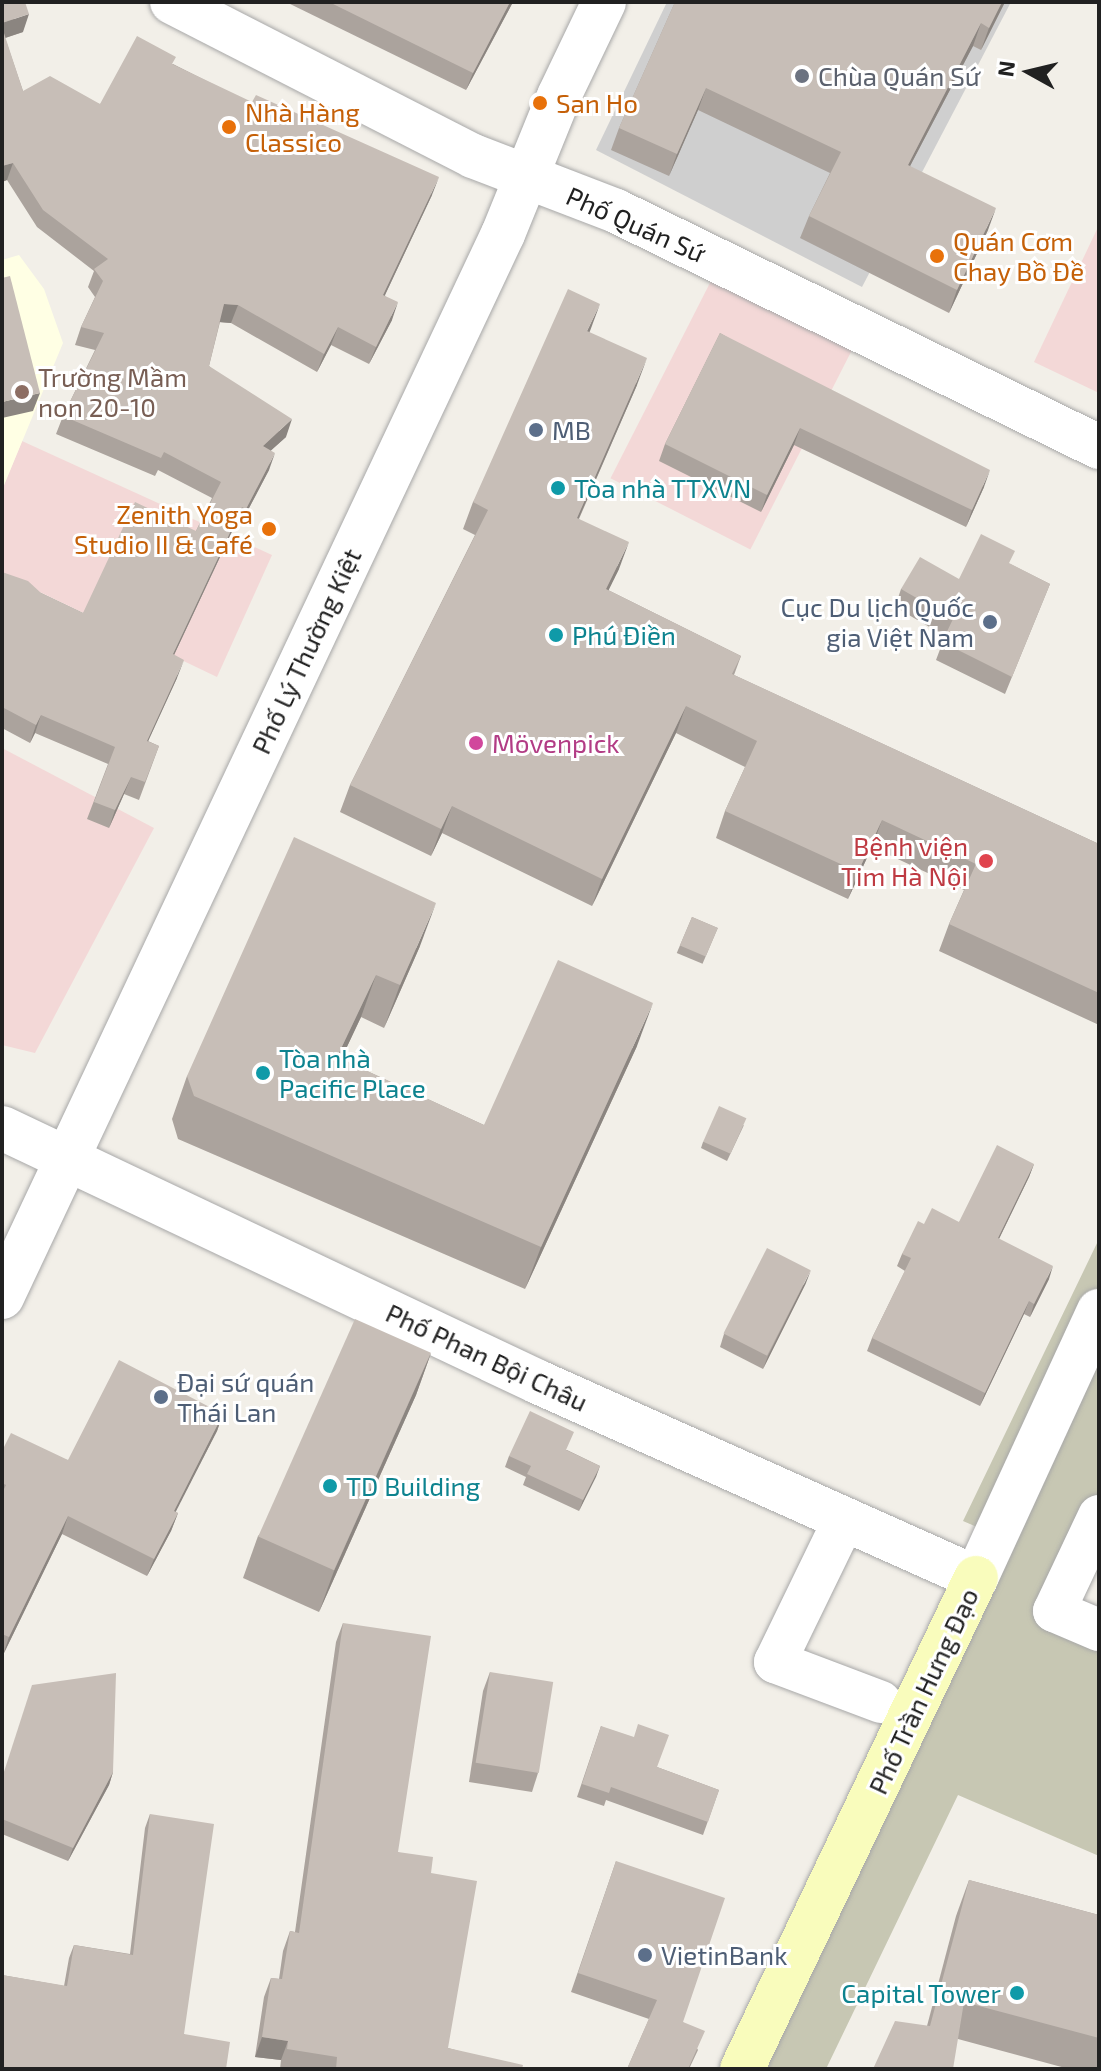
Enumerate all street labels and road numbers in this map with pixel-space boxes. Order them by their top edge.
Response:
street label: Phố Quán Sứ [562,180,710,268]
street label: Phố Lý Thường Kiệt [245,543,367,759]
street label: Phố Phan Bội Châu [381,1297,593,1417]
street label: Phố Trần Hưng Đạo [862,1583,984,1799]

